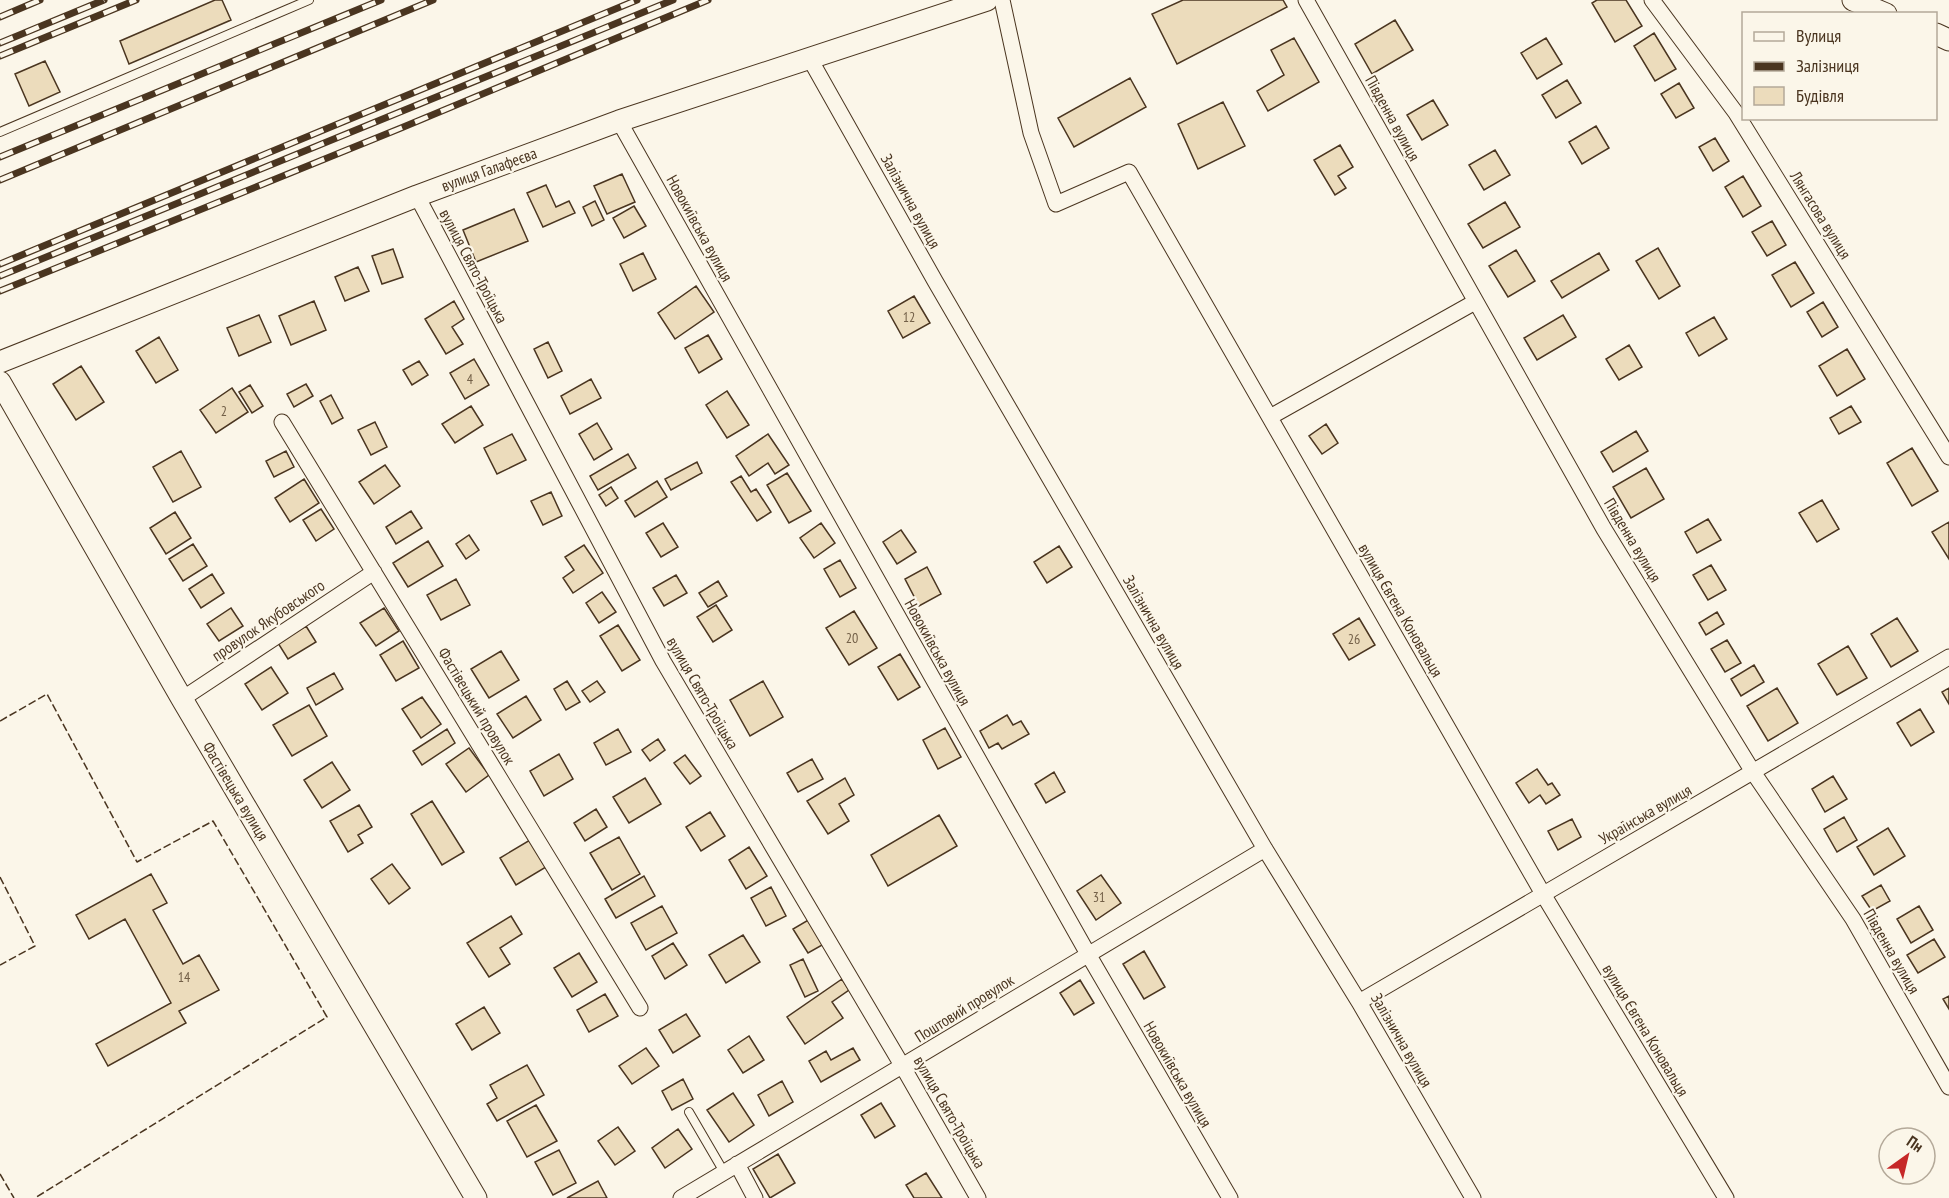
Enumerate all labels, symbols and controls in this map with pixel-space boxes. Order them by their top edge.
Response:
legend [1742,12,1937,120]
text: Вулиця [1796,24,1841,47]
text: Залізниця [1796,54,1859,77]
street label: Південна вулиця [1361,72,1425,164]
text: Будівля [1796,84,1844,107]
street label: вулиця Галафеєва [439,142,539,196]
street label: Залізнична вулиця [877,150,945,252]
street label: Лянгасова вулиця [1786,166,1856,263]
street label: Новокиївська вулиця [662,171,738,285]
street label: вулиця Свято-Троїцька [436,206,512,326]
house number: 12 [903,308,915,326]
house number: 4 [467,370,474,388]
house number: 2 [221,402,227,420]
street label: Південна вулиця [1600,494,1666,586]
street label: вулиця Євгена Коновальця [1355,540,1447,680]
street label: Залізнична вулиця [1119,572,1189,672]
street label: провулок Якубовського [208,575,328,665]
street label: Новокиївська вулиця [900,595,976,709]
house number: 20 [846,629,858,647]
house number: 26 [1348,630,1360,648]
street label: вулиця Свято-Троїцька [663,633,743,753]
street label: Фастівецький провулок [434,644,520,769]
street label: Фастівецька вулиця [199,738,273,844]
street label: Українська вулиця [1595,779,1695,849]
house number: 31 [1093,888,1105,906]
street label: Південна вулиця [1860,905,1924,997]
street label: вулиця Євгена Коновальця [1599,960,1693,1100]
house number: 14 [178,968,191,986]
street label: Поштовий провулок [911,969,1018,1046]
street label: Залізнична вулиця [1367,990,1437,1090]
street label: Новокиївська вулиця [1140,1017,1216,1131]
street label: вулиця Свято-Троїцька [910,1052,990,1172]
north arrow [1877,1126,1937,1186]
text: Пн [1903,1131,1927,1156]

